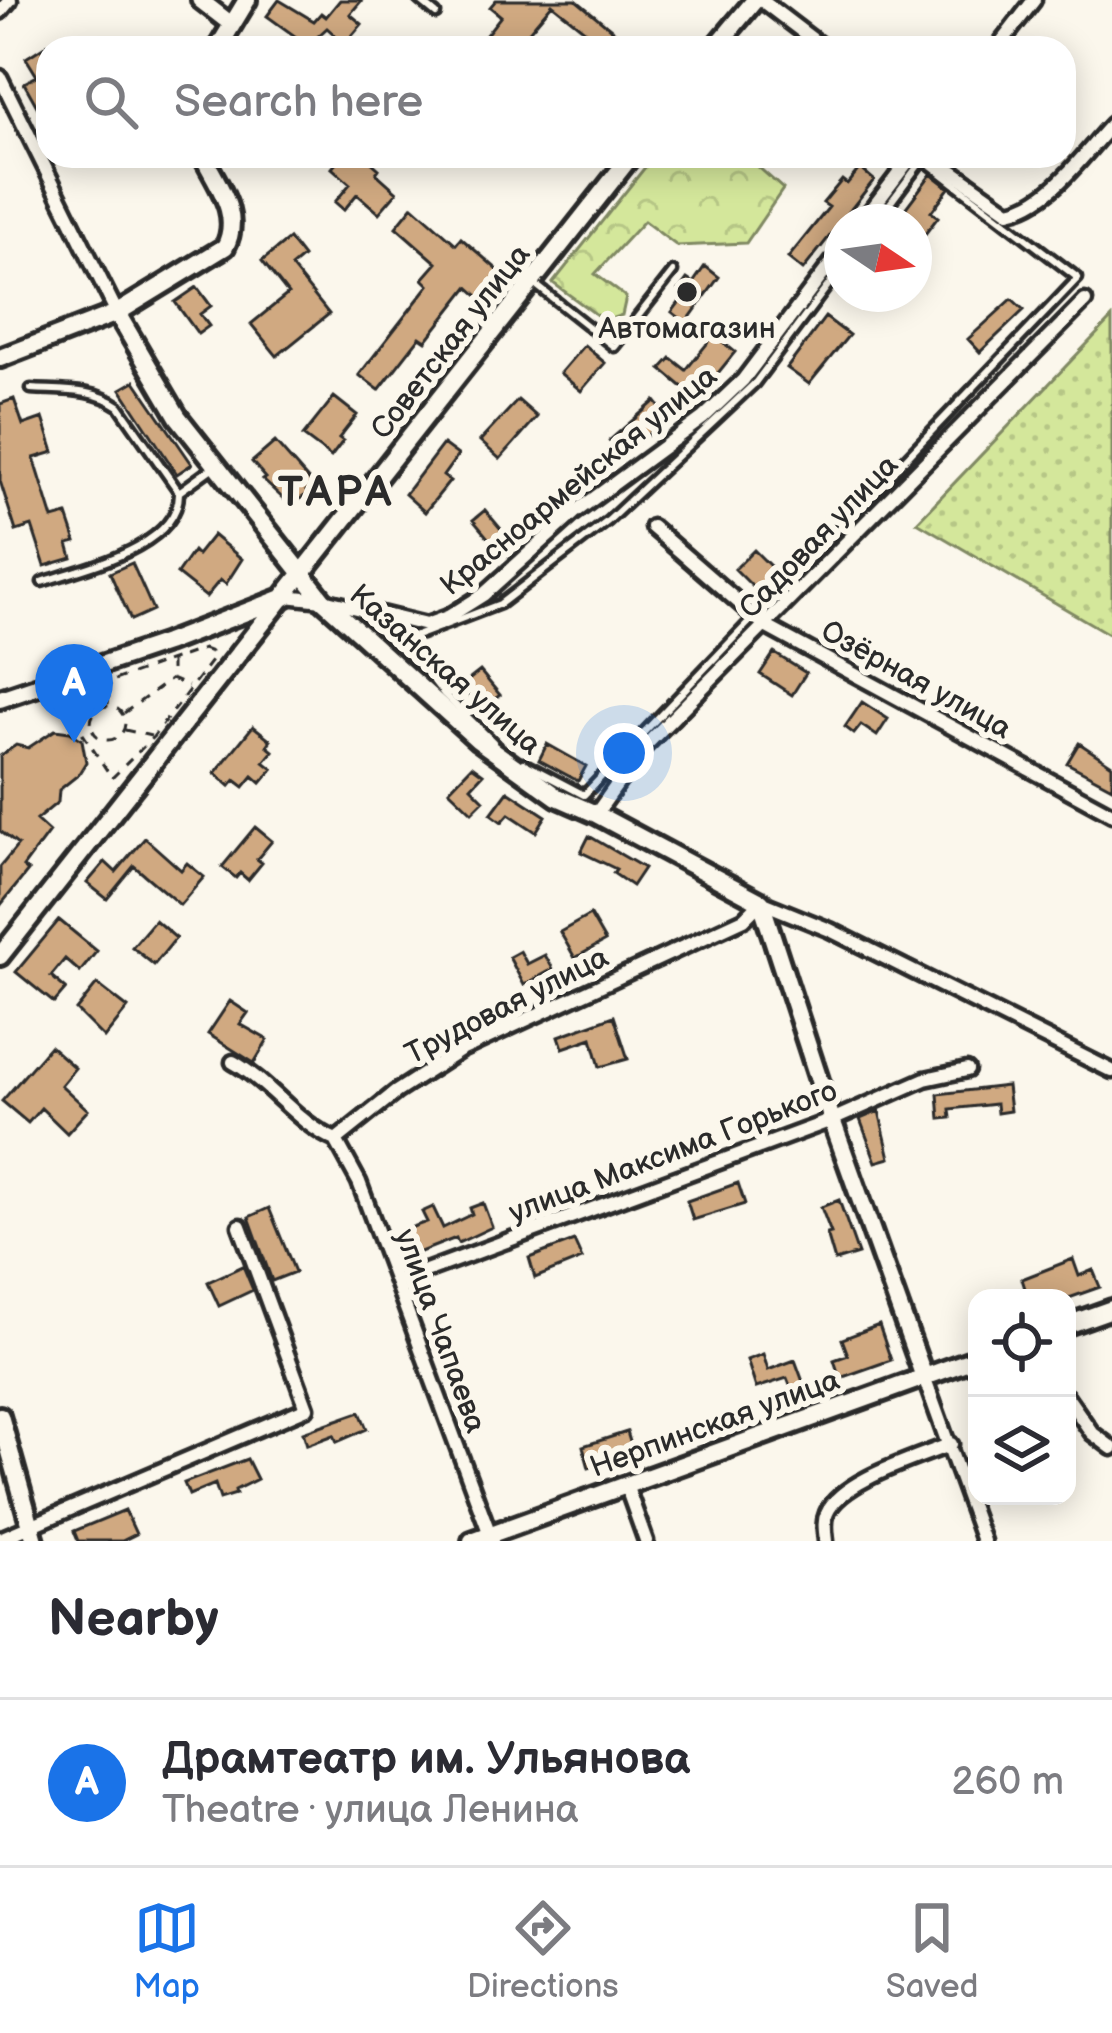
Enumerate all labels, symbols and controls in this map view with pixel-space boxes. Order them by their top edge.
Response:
search box [36,36,1076,168]
icon: search [78,69,144,135]
text: Search here [174,75,423,130]
north arrow [824,204,932,312]
street label: Советская улица [364,237,538,447]
marker: Автомагазин [674,279,700,305]
place label: Автомагазин [597,311,776,347]
street label: Красноармейская улица [433,358,725,604]
street label: Садовая улица [732,448,906,626]
district label: ТАРА [278,468,394,519]
street label: Казанская улица [342,577,548,763]
street label: Озёрная улица [815,613,1018,747]
pin: A [35,644,113,743]
your location [594,723,654,783]
street label: Трудовая улица [399,939,615,1073]
street label: улица Максима Горького [504,1073,842,1231]
street label: улица Чапаева [386,1224,494,1438]
map controls [968,1289,1076,1505]
button: locate [968,1289,1076,1397]
street label: Нерпинская улица [585,1362,845,1486]
button: layers [968,1397,1076,1505]
text: Nearby [48,1589,219,1650]
text: Драмтеатр им. Ульянова [162,1732,690,1787]
text: A [75,1759,99,1806]
text: 260 m [951,1759,1064,1806]
text: Theatre · улица Ленина [162,1787,579,1834]
tab: Map [134,1895,200,2007]
tab: Directions [467,1895,619,2007]
tab: Saved [886,1895,978,2007]

